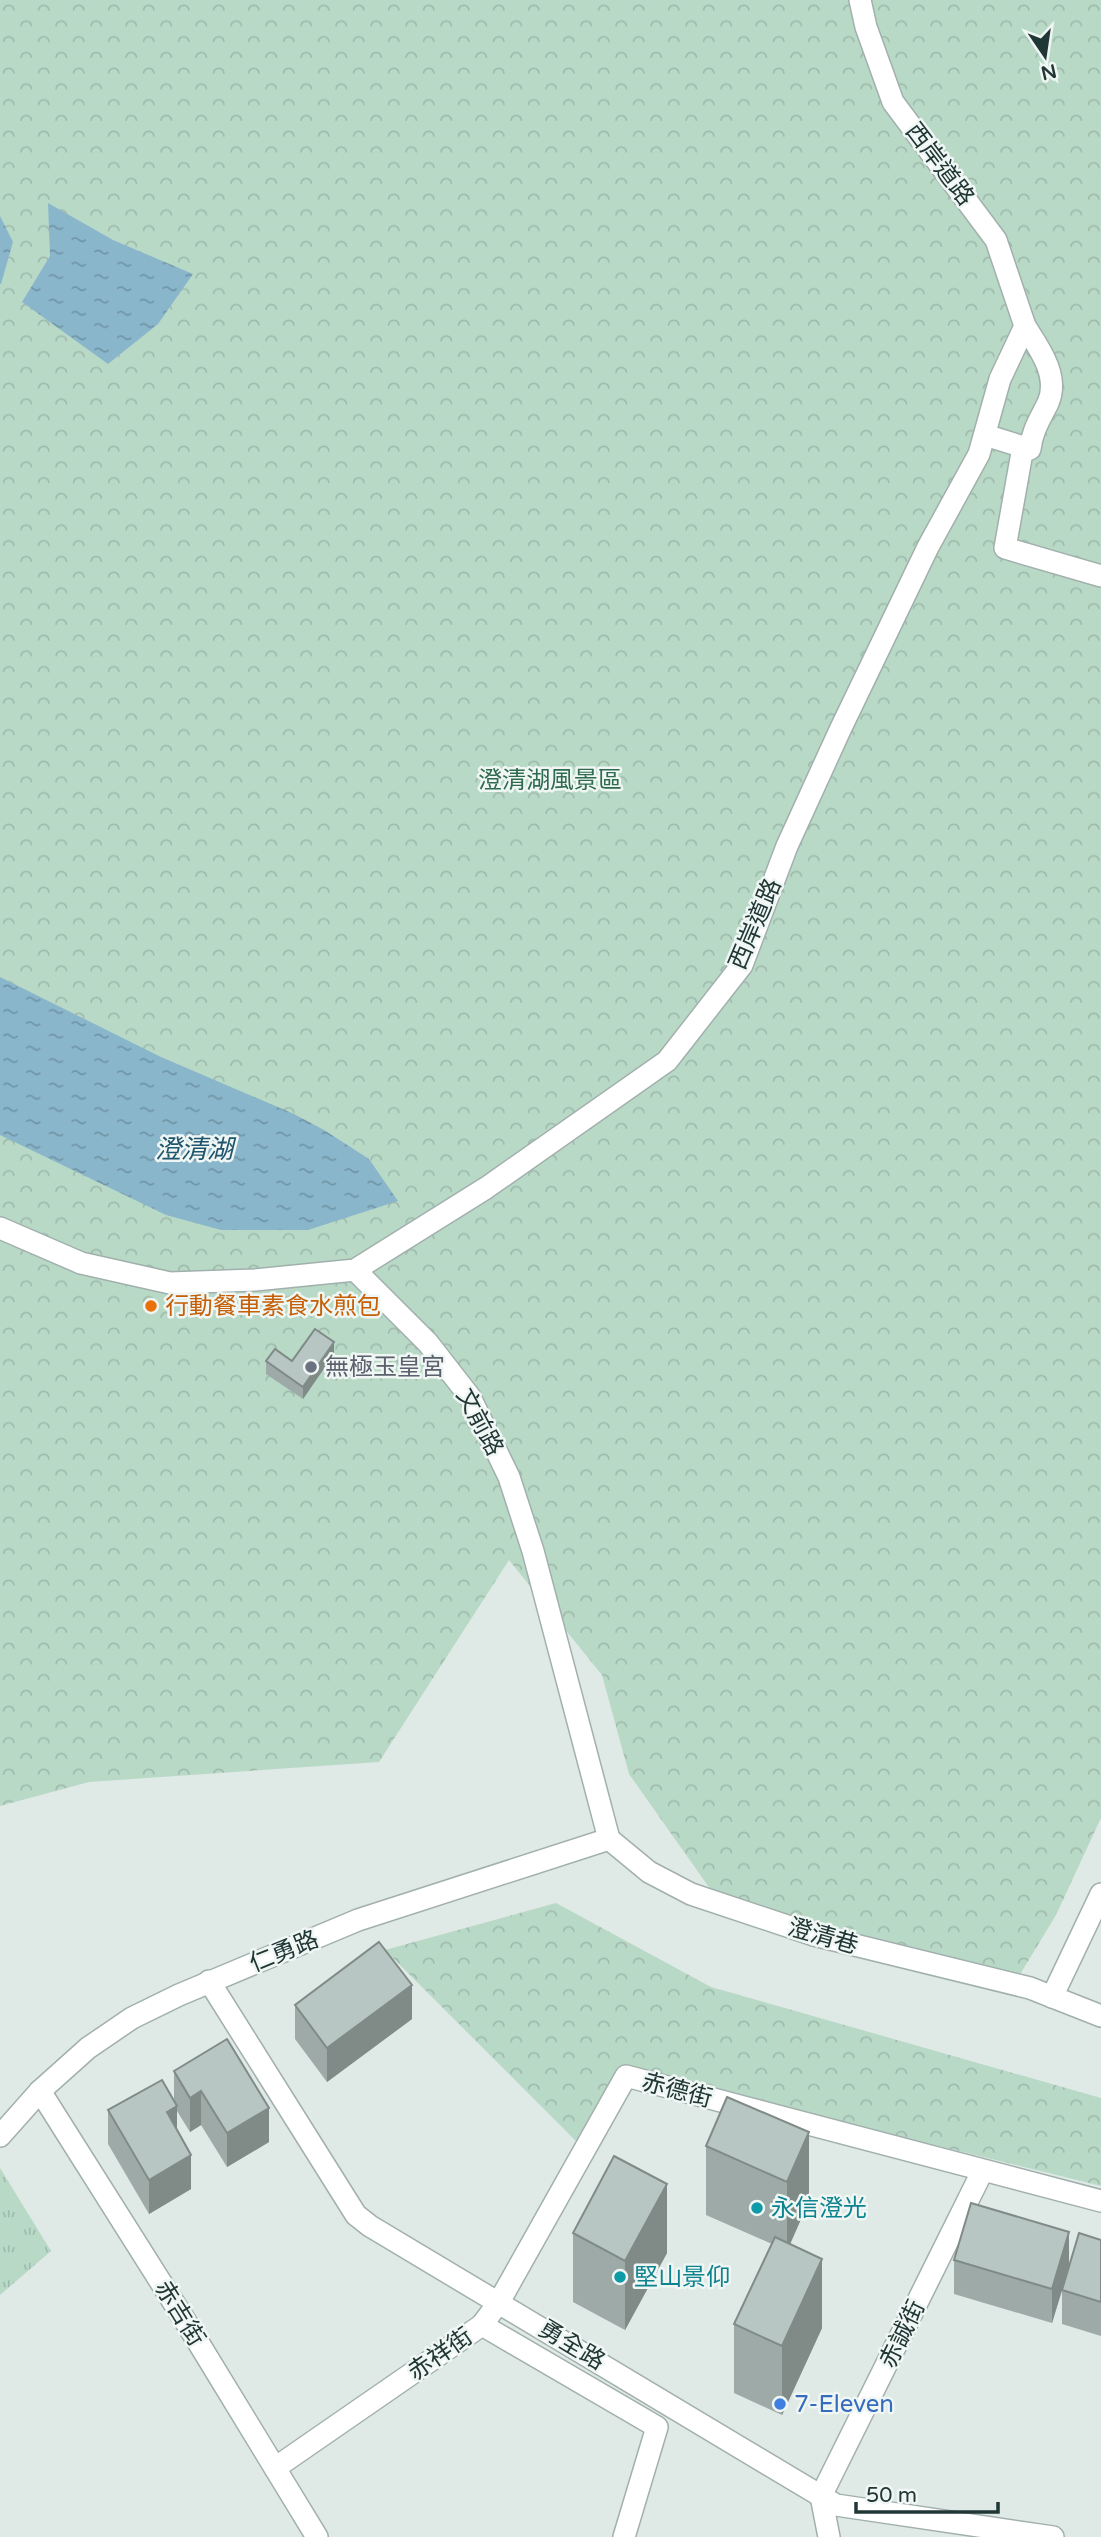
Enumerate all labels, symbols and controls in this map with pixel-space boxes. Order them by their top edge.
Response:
north arrow [1010,21,1080,91]
text: N [1039,59,1059,84]
street label: 西岸道路 [899,117,980,211]
park label: 澄清湖風景區 [478,766,622,795]
street label: 西岸道路 [723,874,788,974]
water label: 澄清湖 [155,1134,237,1165]
place label: 行動餐車素食水煎包 [165,1292,381,1321]
marker: 行動餐車素食水煎包 [143,1298,159,1314]
place label: 無極玉皇宮 [325,1353,445,1382]
marker: 無極玉皇宮 [303,1359,319,1375]
street label: 文前路 [450,1384,509,1461]
street label: 澄清巷 [784,1913,861,1960]
street label: 仁勇路 [245,1925,323,1978]
street label: 赤德街 [638,2067,715,2114]
place label: 永信澄光 [771,2194,867,2223]
marker: 永信澄光 [749,2200,765,2216]
place label: 堅山景仰 [634,2263,730,2292]
marker: 堅山景仰 [612,2269,628,2285]
street label: 赤吉街 [148,2275,211,2351]
street label: 赤誠街 [874,2296,931,2373]
street label: 勇全路 [533,2314,610,2376]
street label: 赤祥街 [402,2322,478,2387]
place label: 7-Eleven [794,2390,894,2419]
marker: 7-Eleven [772,2396,788,2412]
scale bar [856,2470,998,2514]
text: 50 m [866,2483,917,2508]

